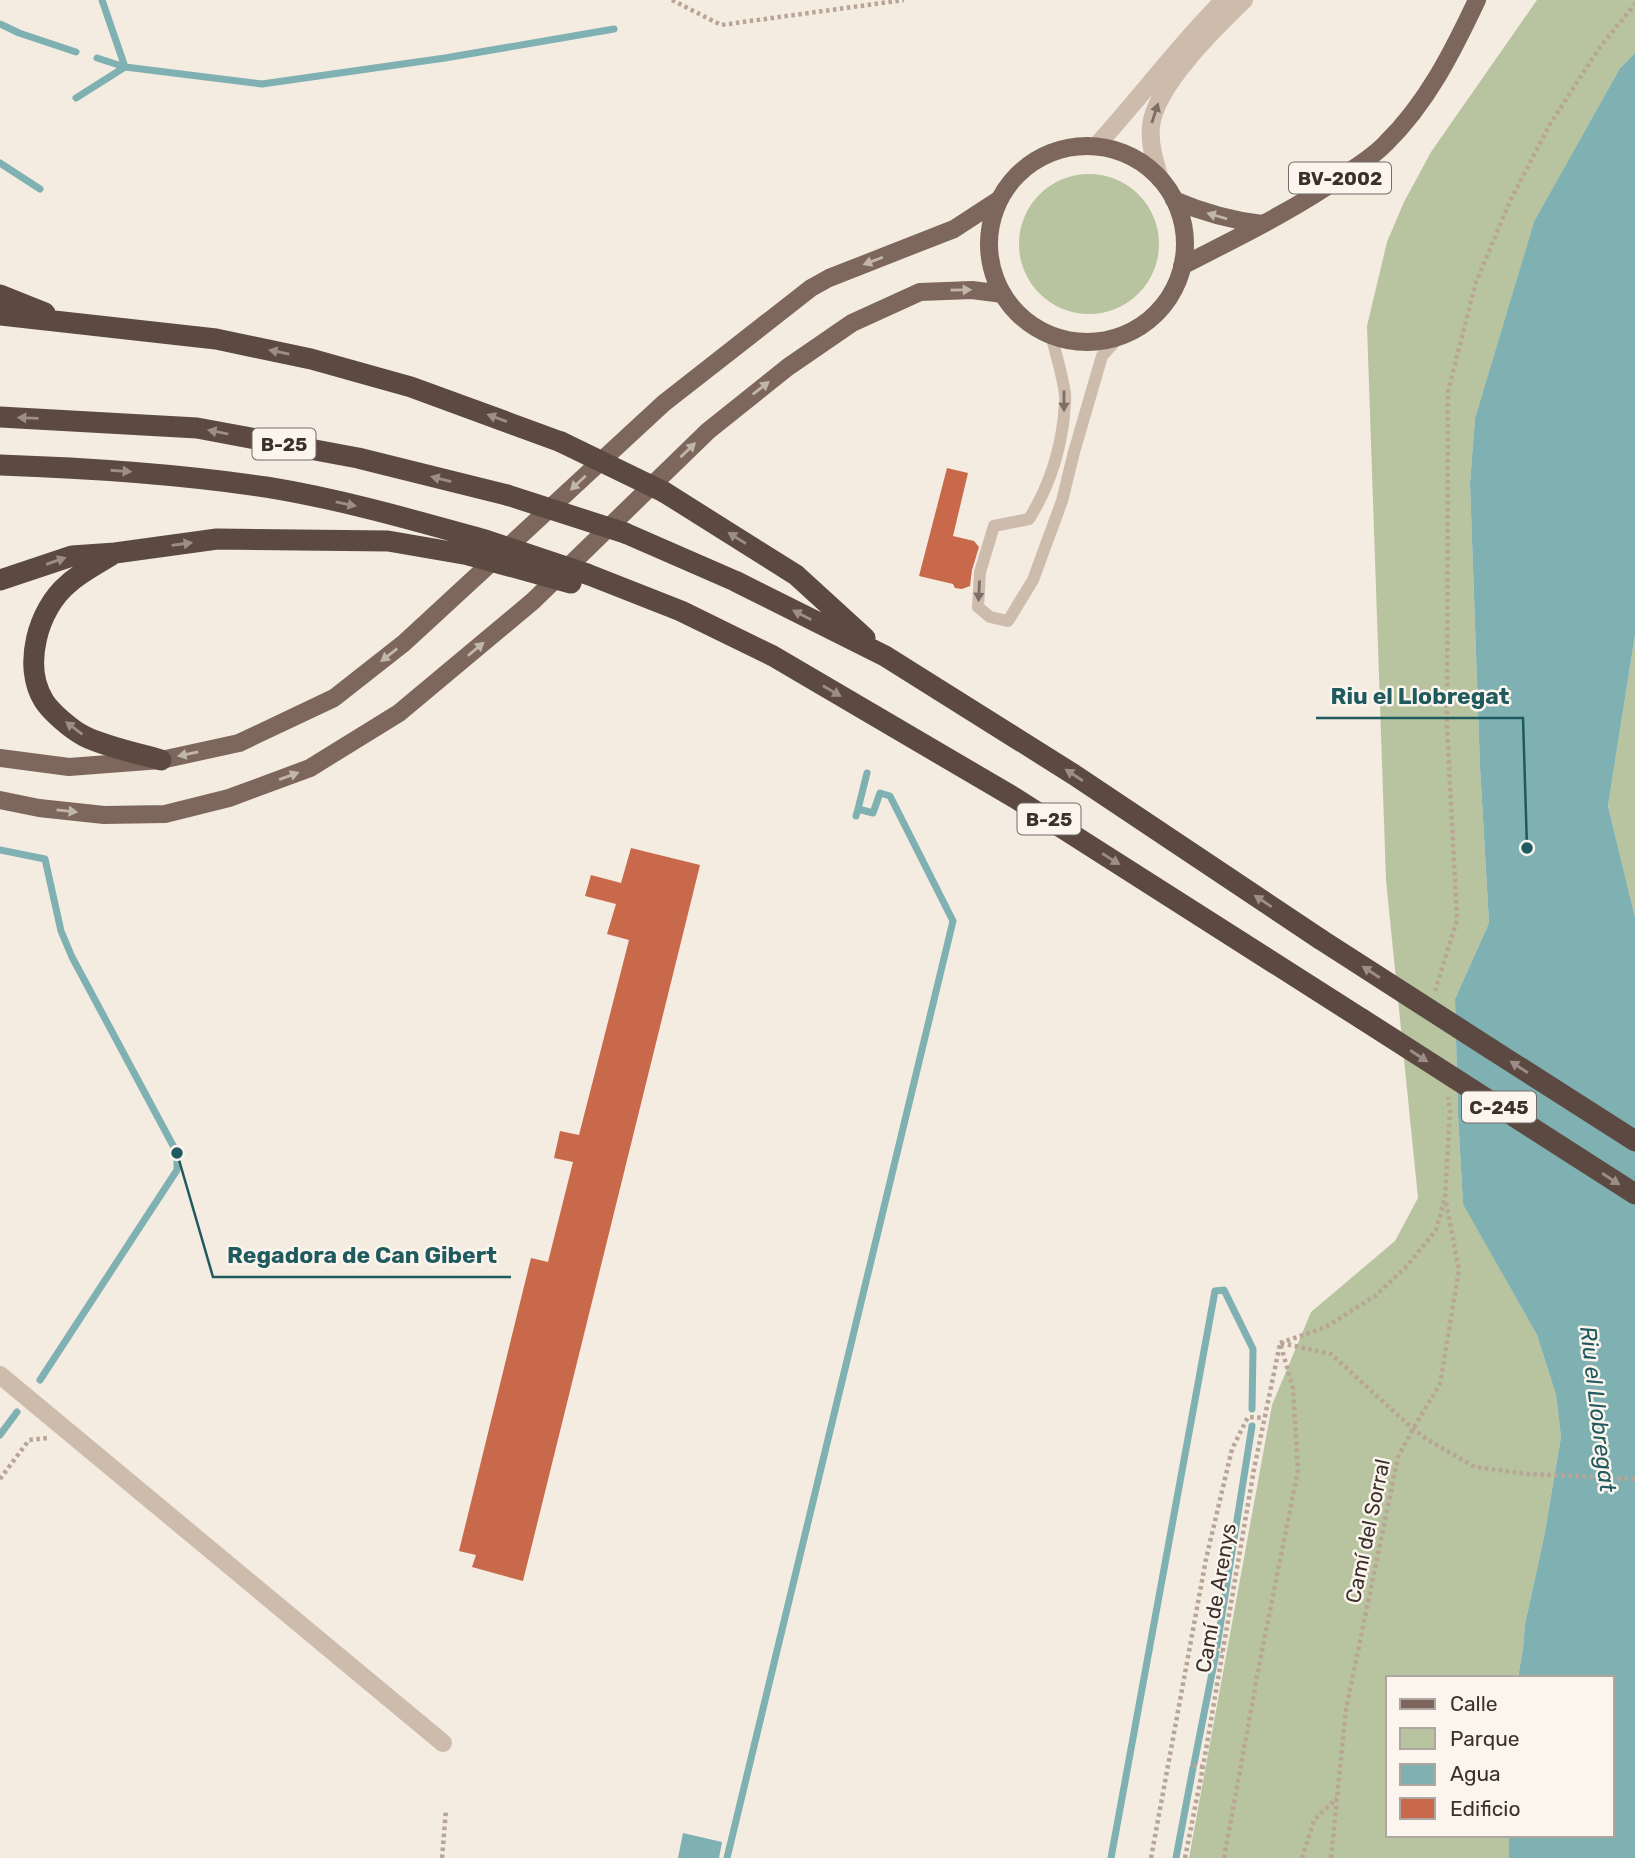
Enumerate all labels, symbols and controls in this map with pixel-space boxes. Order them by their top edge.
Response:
one-way arrow [1150,102,1160,123]
road number: BV-2002 [1289,162,1391,194]
one-way arrow [1206,211,1227,221]
one-way arrow [862,256,883,267]
one-way arrow [950,285,972,296]
one-way arrow [268,347,290,358]
one-way arrow [752,381,770,396]
one-way arrow [1058,390,1070,412]
one-way arrow [486,412,507,423]
one-way arrow [17,413,39,424]
one-way arrow [207,426,229,437]
road number: B-25 [252,428,316,460]
one-way arrow [679,442,696,459]
one-way arrow [110,466,132,477]
one-way arrow [430,473,452,484]
one-way arrow [569,475,587,491]
one-way arrow [335,498,357,509]
one-way arrow [727,531,746,544]
one-way arrow [171,538,193,549]
one-way arrow [46,555,67,566]
one-way arrow [973,580,984,602]
one-way arrow [792,609,812,620]
one-way arrow [467,642,484,657]
one-way arrow [381,647,398,662]
callout: Riu el Llobregat [1316,674,1523,718]
text: Riu el Llobregat [1331,682,1510,710]
one-way arrow [823,684,842,697]
one-way arrow [65,722,83,736]
one-way arrow [177,749,199,760]
one-way arrow [1065,768,1083,782]
one-way arrow [278,770,299,781]
road number: B-25 [1018,804,1080,834]
one-way arrow [56,806,78,817]
one-way arrow [1101,852,1121,865]
one-way arrow [1253,895,1273,908]
one-way arrow [1361,966,1381,979]
one-way arrow [1410,1049,1429,1062]
one-way arrow [1509,1060,1528,1073]
road number: C-245 [1462,1092,1536,1122]
one-way arrow [1601,1172,1620,1185]
callout: Regadora de Can Gibert [213,1233,511,1277]
text: Regadora de Can Gibert [227,1241,497,1269]
water label: Riu el Llobregat [1574,1324,1622,1495]
street label: Camí del Sorral [1340,1457,1395,1605]
street label: Camí de Arenys [1190,1521,1241,1675]
legend [1386,1676,1614,1837]
text: Calle [1450,1691,1498,1716]
text: Parque [1450,1726,1520,1751]
text: Agua [1450,1761,1501,1786]
text: Edificio [1450,1796,1520,1821]

